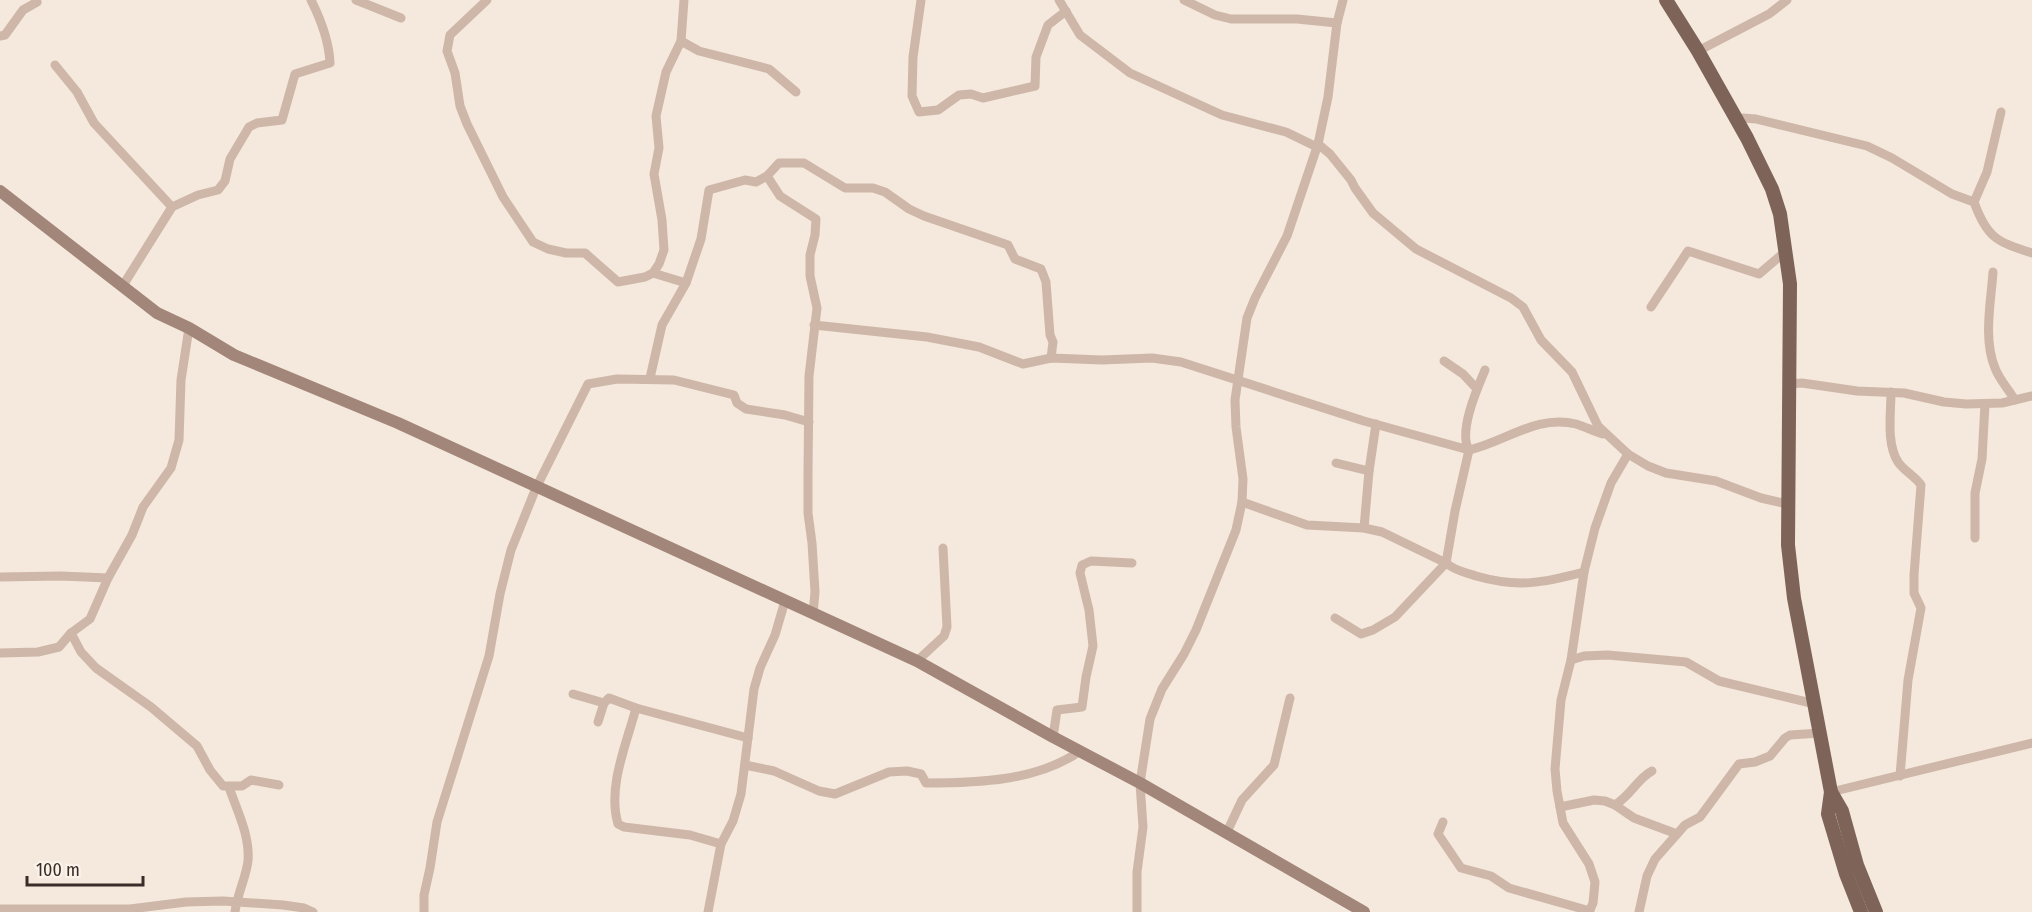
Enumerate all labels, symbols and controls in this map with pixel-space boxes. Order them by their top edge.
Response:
scale bar [27,849,142,887]
text: 100 m [36,859,80,881]

